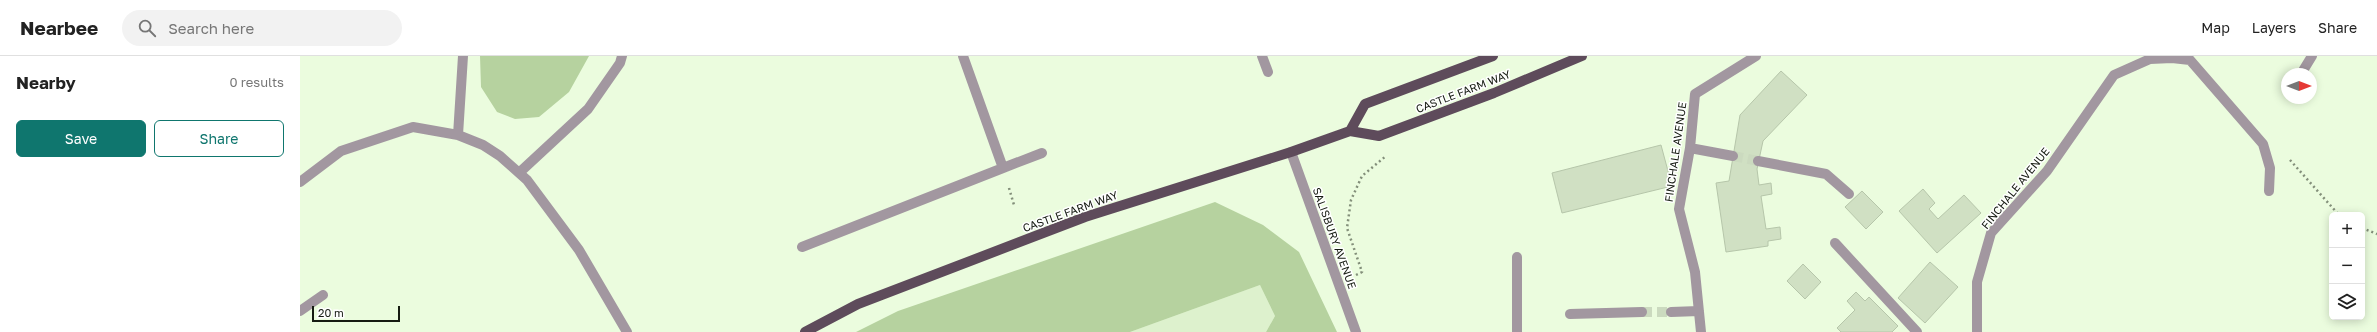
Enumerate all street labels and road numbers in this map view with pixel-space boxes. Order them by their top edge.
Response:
street label: CASTLE FARM WAY [1414,67,1512,115]
street label: FINCHALE AVENUE [1662,101,1688,203]
street label: FINCHALE AVENUE [1978,144,2052,231]
street label: SALISBURY AVENUE [1311,186,1359,291]
street label: CASTLE FARM WAY [1021,188,1119,234]

